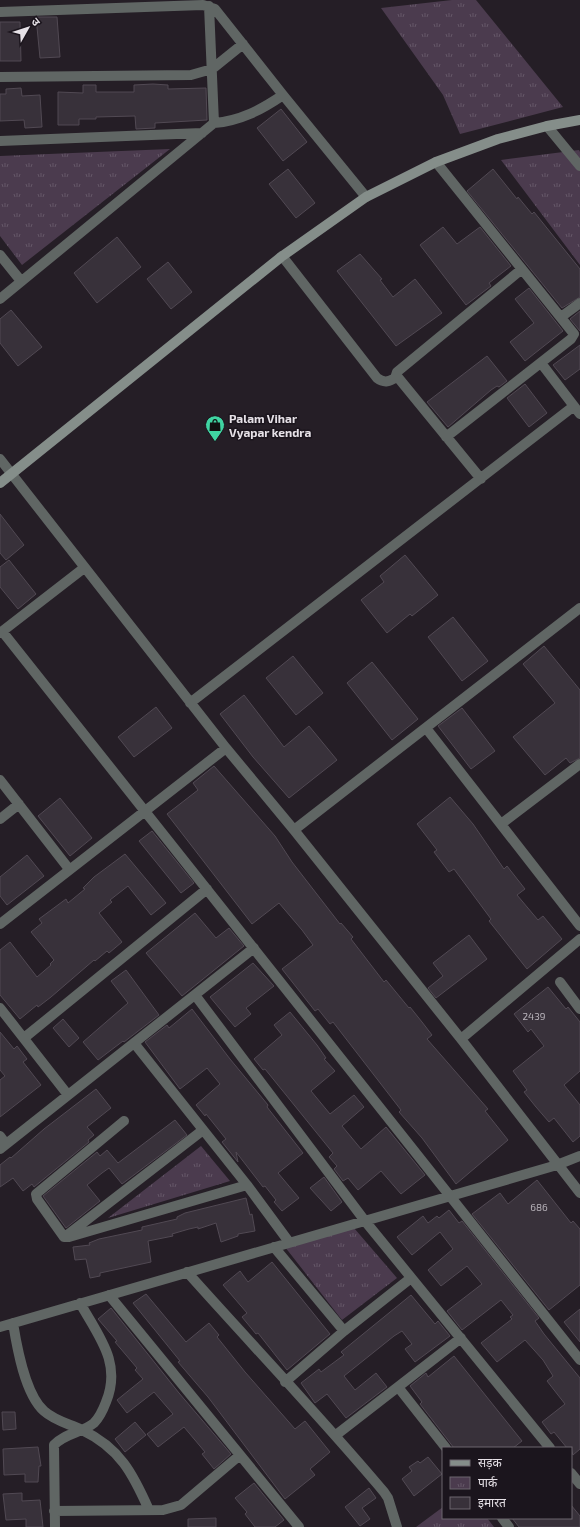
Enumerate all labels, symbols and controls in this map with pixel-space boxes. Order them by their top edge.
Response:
north arrow [8,8,48,48]
text: उ [29,15,44,28]
place label: Palam Vihar Vyapar kendra [229,411,311,440]
shop icon: Palam Vihar Vyapar kendra [204,414,226,442]
house number: 2439 [522,1010,546,1022]
house number: 686 [530,1201,548,1213]
legend [442,1447,572,1519]
text: सड़क [478,1455,503,1470]
text: पार्क [478,1475,498,1489]
text: इमारत [478,1495,507,1510]

